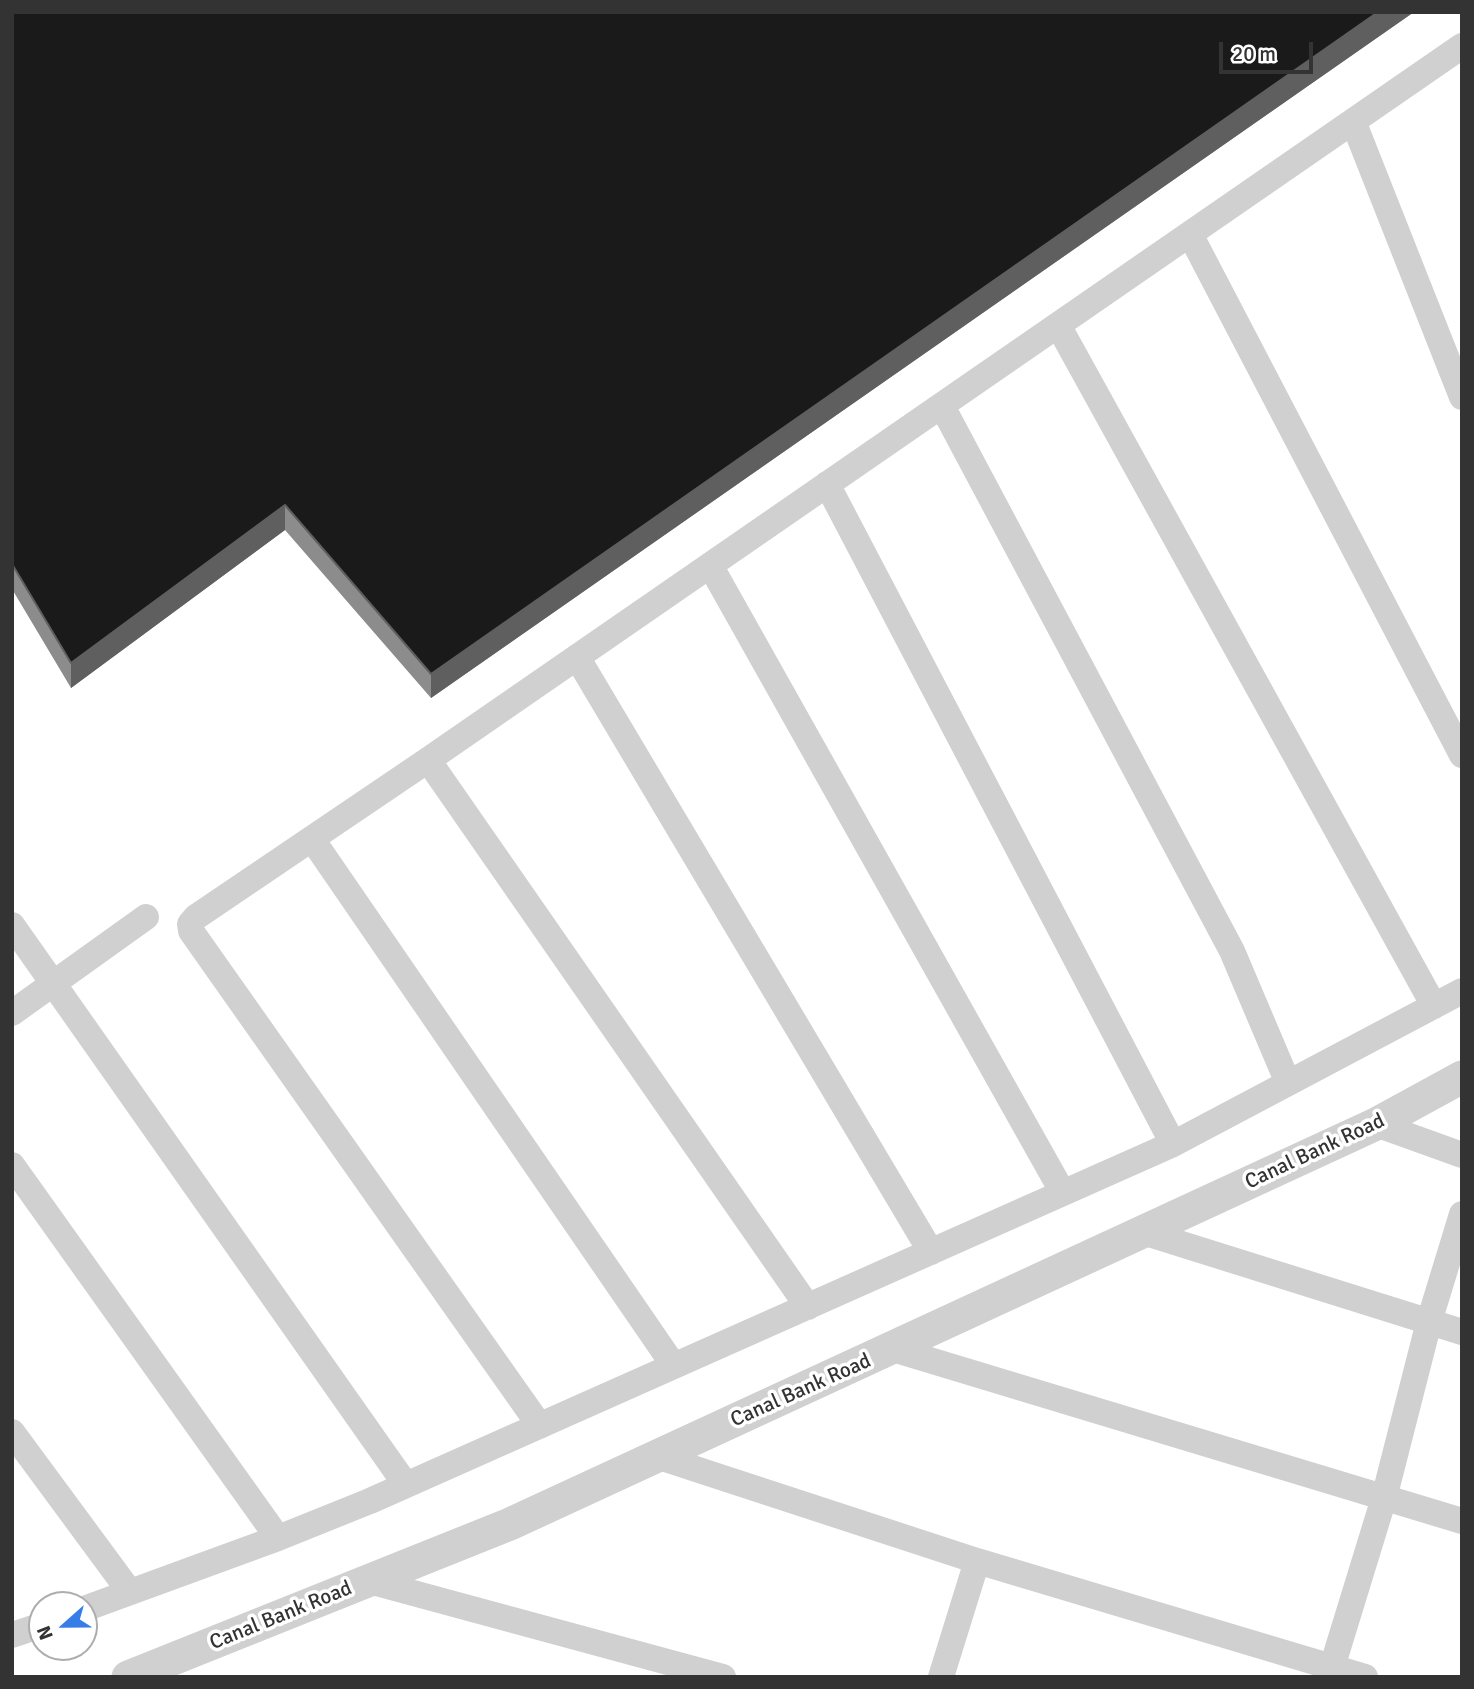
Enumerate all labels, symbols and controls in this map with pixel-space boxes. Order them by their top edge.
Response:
scale bar [1222,28,1316,72]
text: 20 m [1232,41,1276,67]
street label: Canal Bank Road [1241,1109,1389,1195]
street label: Canal Bank Road [727,1349,875,1433]
street label: Canal Bank Road [206,1576,356,1656]
north arrow [28,1591,98,1661]
text: N [32,1622,59,1643]

